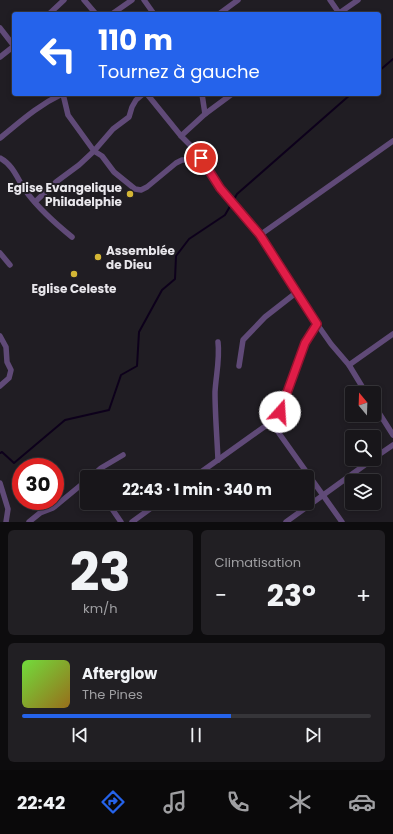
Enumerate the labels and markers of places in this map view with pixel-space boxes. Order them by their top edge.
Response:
pin [184,141,218,175]
place label: Eglise Evangelique Philadelphie [7,179,123,210]
marker: Eglise Evangelique Philadelphie [125,189,135,199]
place label: Assemblée de Dieu [106,242,175,273]
marker: Assemblée de Dieu [93,252,103,262]
marker: Eglise Celeste [69,269,79,279]
place label: Eglise Celeste [32,280,117,297]

